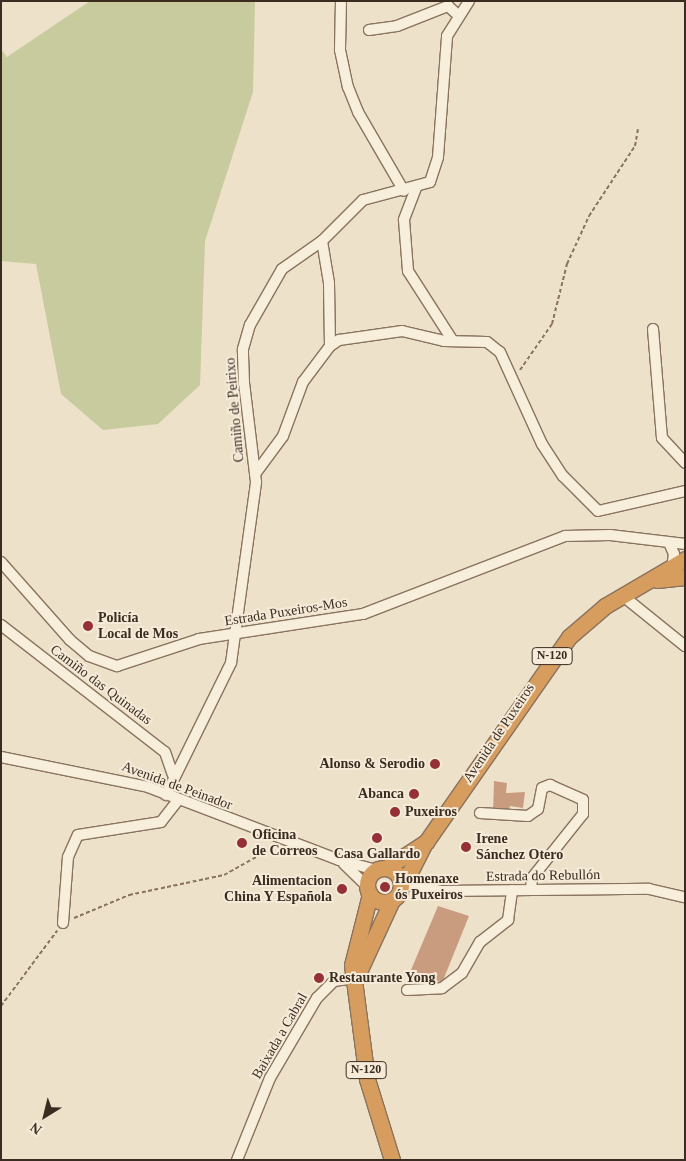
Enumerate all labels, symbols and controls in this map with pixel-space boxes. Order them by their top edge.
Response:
street label: Camiño de Peirixo [222,357,248,463]
street label: Estrada Puxeiros-Mos [223,594,349,630]
place label: Policía Local de Mos [98,610,178,642]
marker: Policía Local de Mos [82,620,94,632]
street label: Camiño das Quinadas [47,641,155,729]
road number: N-120 [531,646,573,666]
street label: Avenida de Puxeiros [460,680,538,786]
place label: Alonso & Serodio [319,756,425,772]
street label: Avenida de Peinador [119,758,235,814]
marker: Alonso & Serodio [429,758,441,770]
place label: Abanca [358,786,404,802]
marker: Abanca [408,788,420,800]
place label: Puxeiros [405,804,457,820]
marker: Puxeiros [389,806,401,818]
place label: Oficina de Correos [252,827,317,860]
place label: Irene Sánchez Otero [476,831,563,864]
marker: Casa Gallardo [371,832,383,844]
marker: Oficina de Correos [236,837,248,849]
marker: Irene Sánchez Otero [460,841,472,853]
place label: Casa Gallardo [334,846,420,862]
street label: Estrada do Rebullón [486,867,600,885]
place label: Homenaxe ós Puxeiros [395,871,463,904]
place label: Alimentacion China Y Española [223,873,332,906]
marker: Homenaxe ós Puxeiros [379,881,391,893]
marker: Alimentacion China Y Española [336,883,348,895]
place label: Restaurante Yong [329,970,436,986]
marker: Restaurante Yong [313,972,325,984]
street label: Baixada a Cabral [249,990,311,1082]
road number: N-120 [345,1060,387,1080]
north arrow [20,1091,70,1141]
text: N [27,1119,44,1138]

